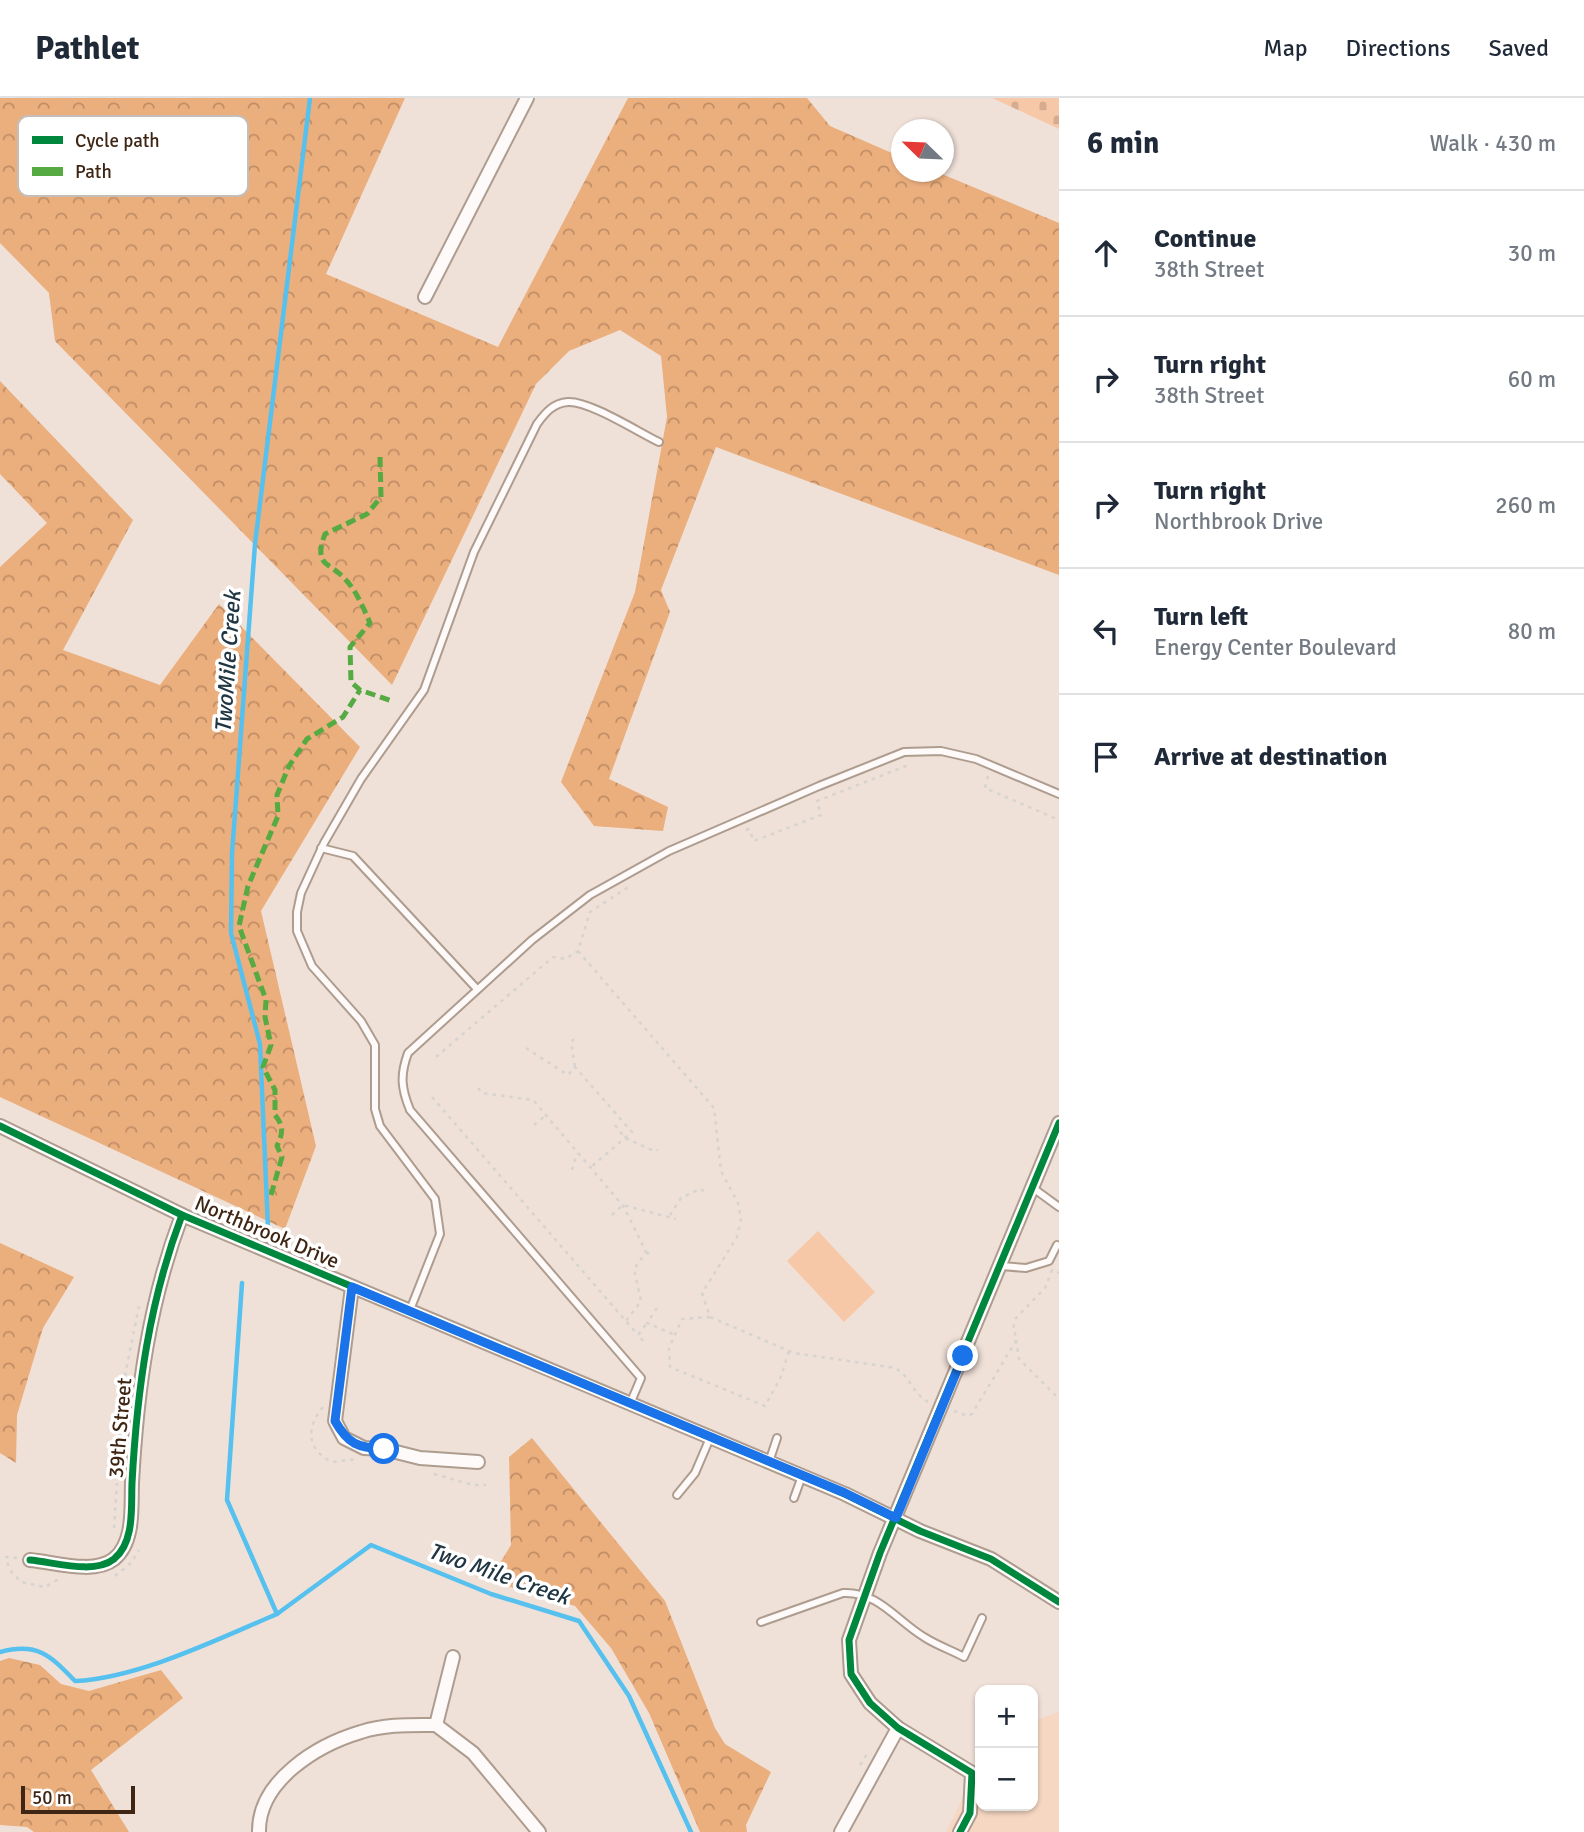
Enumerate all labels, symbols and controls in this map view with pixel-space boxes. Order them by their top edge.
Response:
text: Pathlet [35,28,139,69]
text: Map [1263,33,1308,63]
text: Directions [1346,33,1451,63]
text: Saved [1489,33,1549,63]
legend [18,116,248,196]
north arrow [891,119,954,182]
text: 6 min [1087,125,1159,162]
text: Cycle path [75,129,160,153]
text: Walk · 430 m [1430,129,1556,158]
text: Path [75,160,112,184]
text: Continue [1154,223,1256,255]
icon: ahead [1087,234,1125,272]
text: 30 m [1508,239,1556,268]
text: 38th Street [1154,255,1264,284]
text: Turn right [1154,349,1266,381]
icon: right [1087,360,1125,398]
text: 60 m [1508,365,1556,394]
text: 38th Street [1154,381,1264,410]
text: Turn right [1154,475,1266,507]
icon: right [1087,486,1125,524]
text: 260 m [1495,491,1556,520]
text: Northbrook Drive [1154,507,1323,536]
water label: TwoMile Creek [209,587,248,734]
text: Turn left [1154,601,1248,633]
icon: left [1087,612,1125,650]
text: 80 m [1508,617,1556,646]
text: Energy Center Boulevard [1154,633,1397,662]
icon: arrive [1087,738,1125,776]
text: Arrive at destination [1154,741,1387,773]
street label: Northbrook Drive [191,1190,343,1274]
route end [947,1340,978,1371]
street label: 39th Street [103,1377,137,1479]
route start [368,1433,399,1464]
water label: Two Mile Creek [425,1536,576,1613]
map controls [975,1685,1038,1811]
button: + [975,1685,1038,1748]
button: − [975,1748,1038,1811]
scale bar [21,1783,135,1815]
text: 50 m [32,1786,72,1810]

